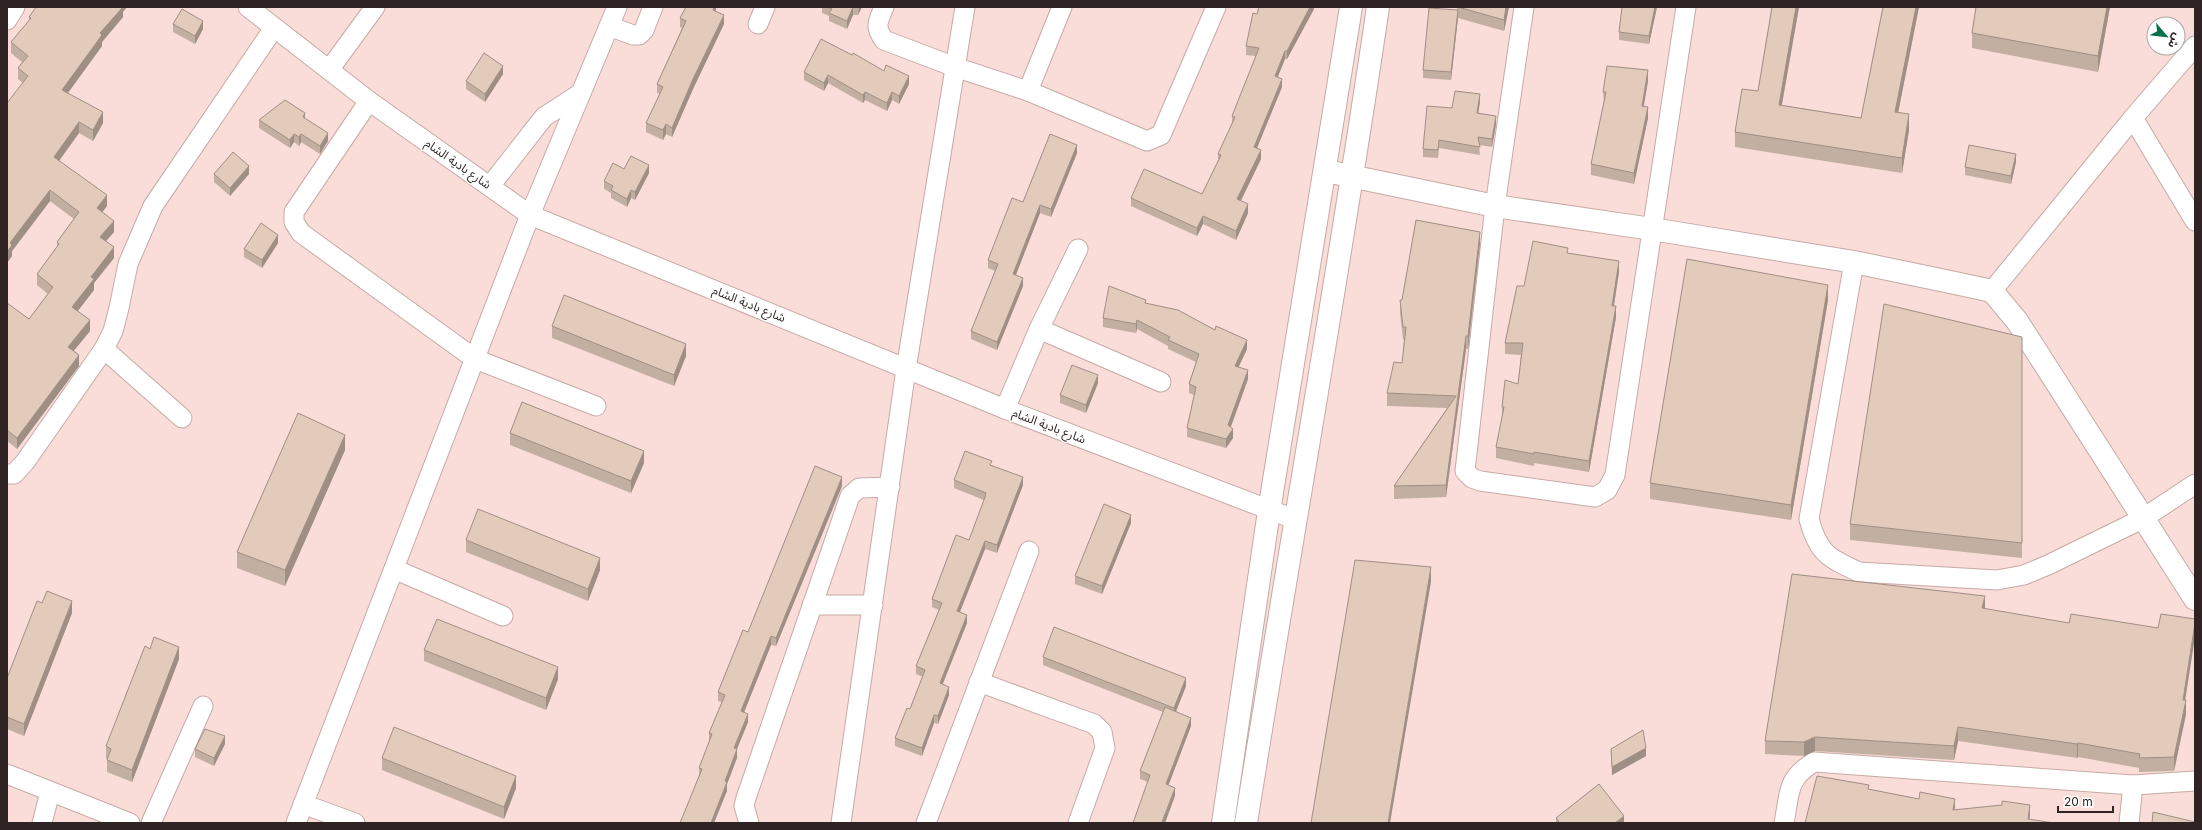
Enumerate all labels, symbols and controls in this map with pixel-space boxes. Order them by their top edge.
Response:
north arrow [2146,16,2186,56]
text: ش [2165,31,2185,51]
street label: شارع بادية الشام [421,135,494,194]
street label: شارع بادية الشام [710,282,788,327]
street label: شارع بادية الشام [1010,405,1088,448]
scale bar [2058,788,2113,814]
text: 20 m [2064,794,2093,809]

